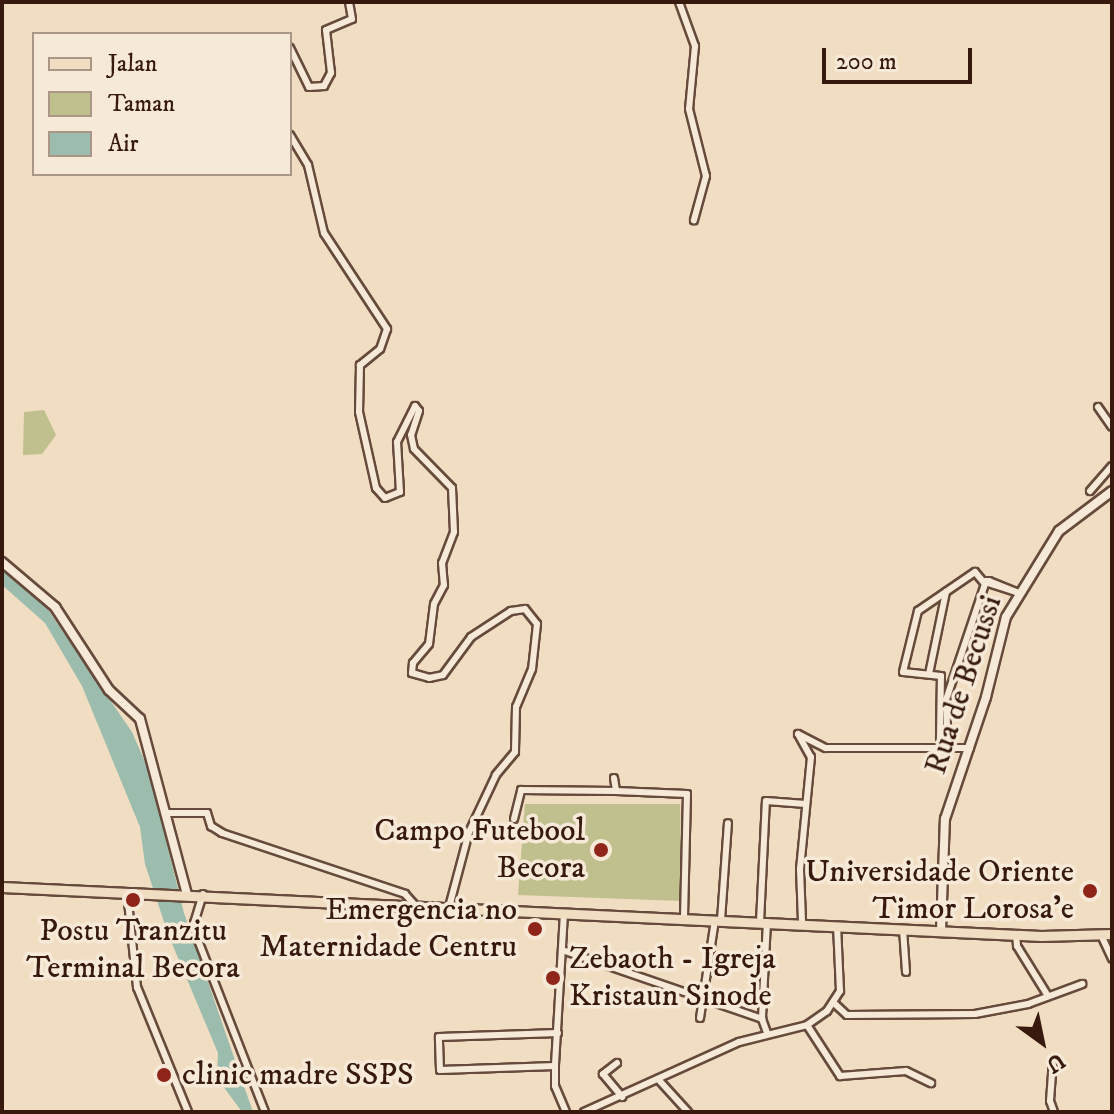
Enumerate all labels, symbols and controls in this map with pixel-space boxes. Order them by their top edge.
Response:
legend [32,32,292,176]
scale bar [826,32,976,82]
text: 200 m [836,47,897,77]
text: Jalan [108,49,157,79]
text: Taman [108,89,175,119]
text: Air [108,129,138,159]
street label: Rua de Becussi [917,591,1011,779]
place label: Campo Futebool Becora [374,813,585,888]
marker: Campo Futebool Becora [592,841,610,859]
place label: Universidade Oriente Timor Lorosa'e [805,854,1074,929]
marker: Universidade Oriente Timor Lorosa'e [1081,882,1099,900]
marker: Postu Tranzitu Terminal Becora [124,891,142,909]
place label: Emergencia no Maternidade Centru [259,892,517,967]
place label: Postu Tranzitu Terminal Becora [26,913,240,988]
marker: Emergencia no Maternidade Centru [524,918,546,940]
place label: Zebaoth - Igreja Kristaun Sinode [569,941,776,1016]
marker: Zebaoth - Igreja Kristaun Sinode [544,969,562,987]
north arrow [1002,1002,1082,1082]
text: U [1041,1047,1070,1079]
place label: clinic madre SSPS [182,1056,414,1094]
marker: clinic madre SSPS [153,1064,175,1086]

